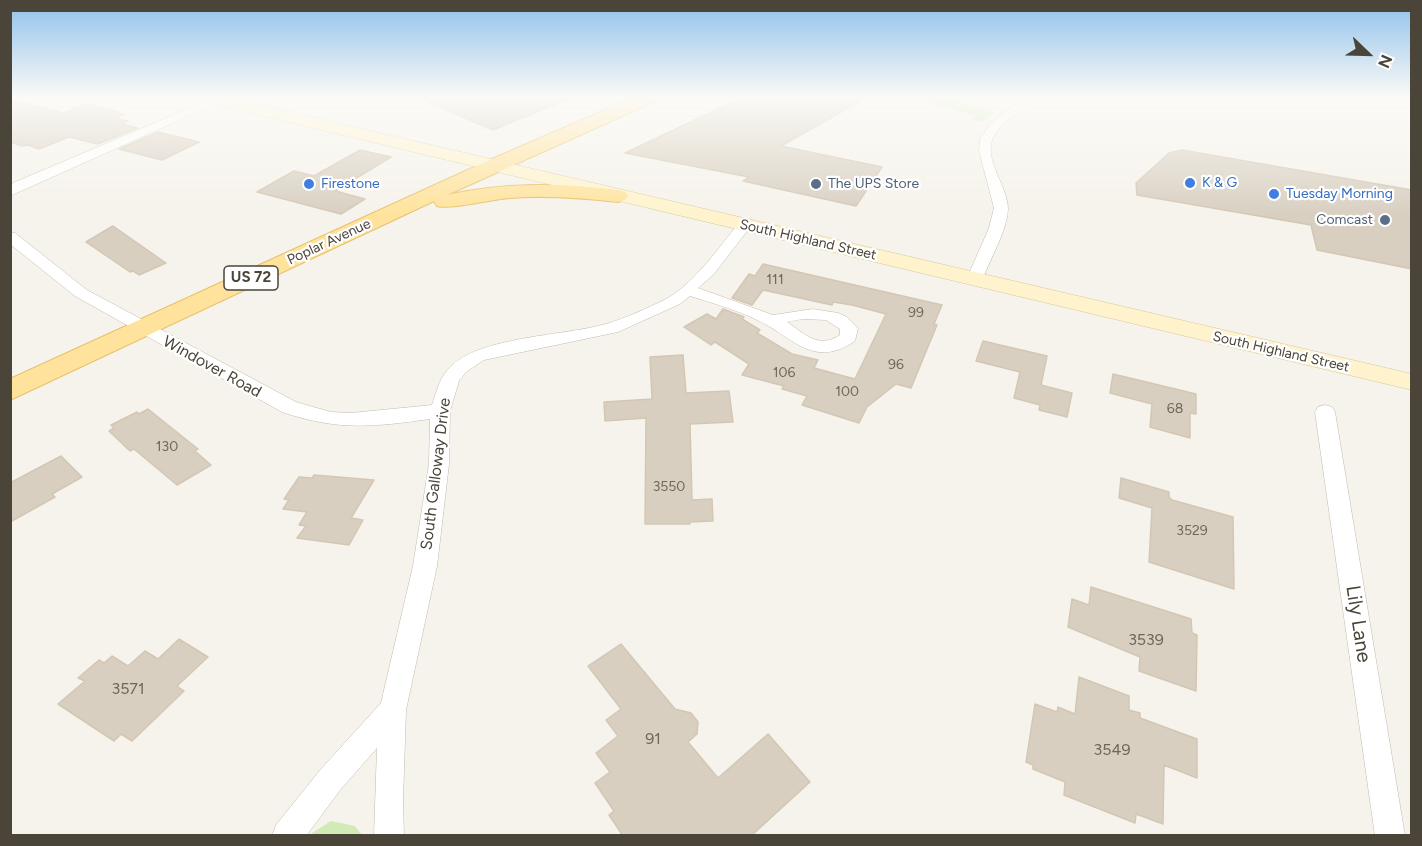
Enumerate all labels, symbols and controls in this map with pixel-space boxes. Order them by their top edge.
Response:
north arrow [1338,24,1398,84]
text: N [1374,52,1396,71]
place label: K & G [1202,175,1237,191]
place label: Firestone [321,176,380,192]
place label: The UPS Store [828,176,919,192]
marker: K & G [1183,176,1197,190]
marker: Firestone [302,177,316,191]
marker: The UPS Store [809,177,823,191]
place label: Tuesday Morning [1286,186,1393,202]
marker: Tuesday Morning [1267,187,1281,201]
place label: Comcast [1316,212,1373,228]
marker: Comcast [1378,213,1392,227]
street label: Poplar Avenue [285,215,373,269]
street label: South Highland Street [738,216,878,264]
road number: US 72 [224,266,278,290]
house number: 111 [766,272,784,288]
house number: 99 [908,305,924,321]
street label: South Highland Street [1211,328,1351,376]
street label: Windover Road [159,332,265,402]
house number: 96 [888,357,904,373]
house number: 106 [773,365,795,381]
house number: 100 [835,384,859,400]
street label: South Galloway Drive [417,397,455,551]
house number: 68 [1167,401,1183,417]
house number: 130 [156,439,178,455]
house number: 3550 [653,479,685,495]
house number: 3529 [1176,523,1208,539]
street label: Lily Lane [1340,584,1376,664]
house number: 3539 [1128,630,1164,650]
house number: 3571 [111,679,145,699]
house number: 91 [645,729,661,749]
house number: 3549 [1094,740,1130,760]

